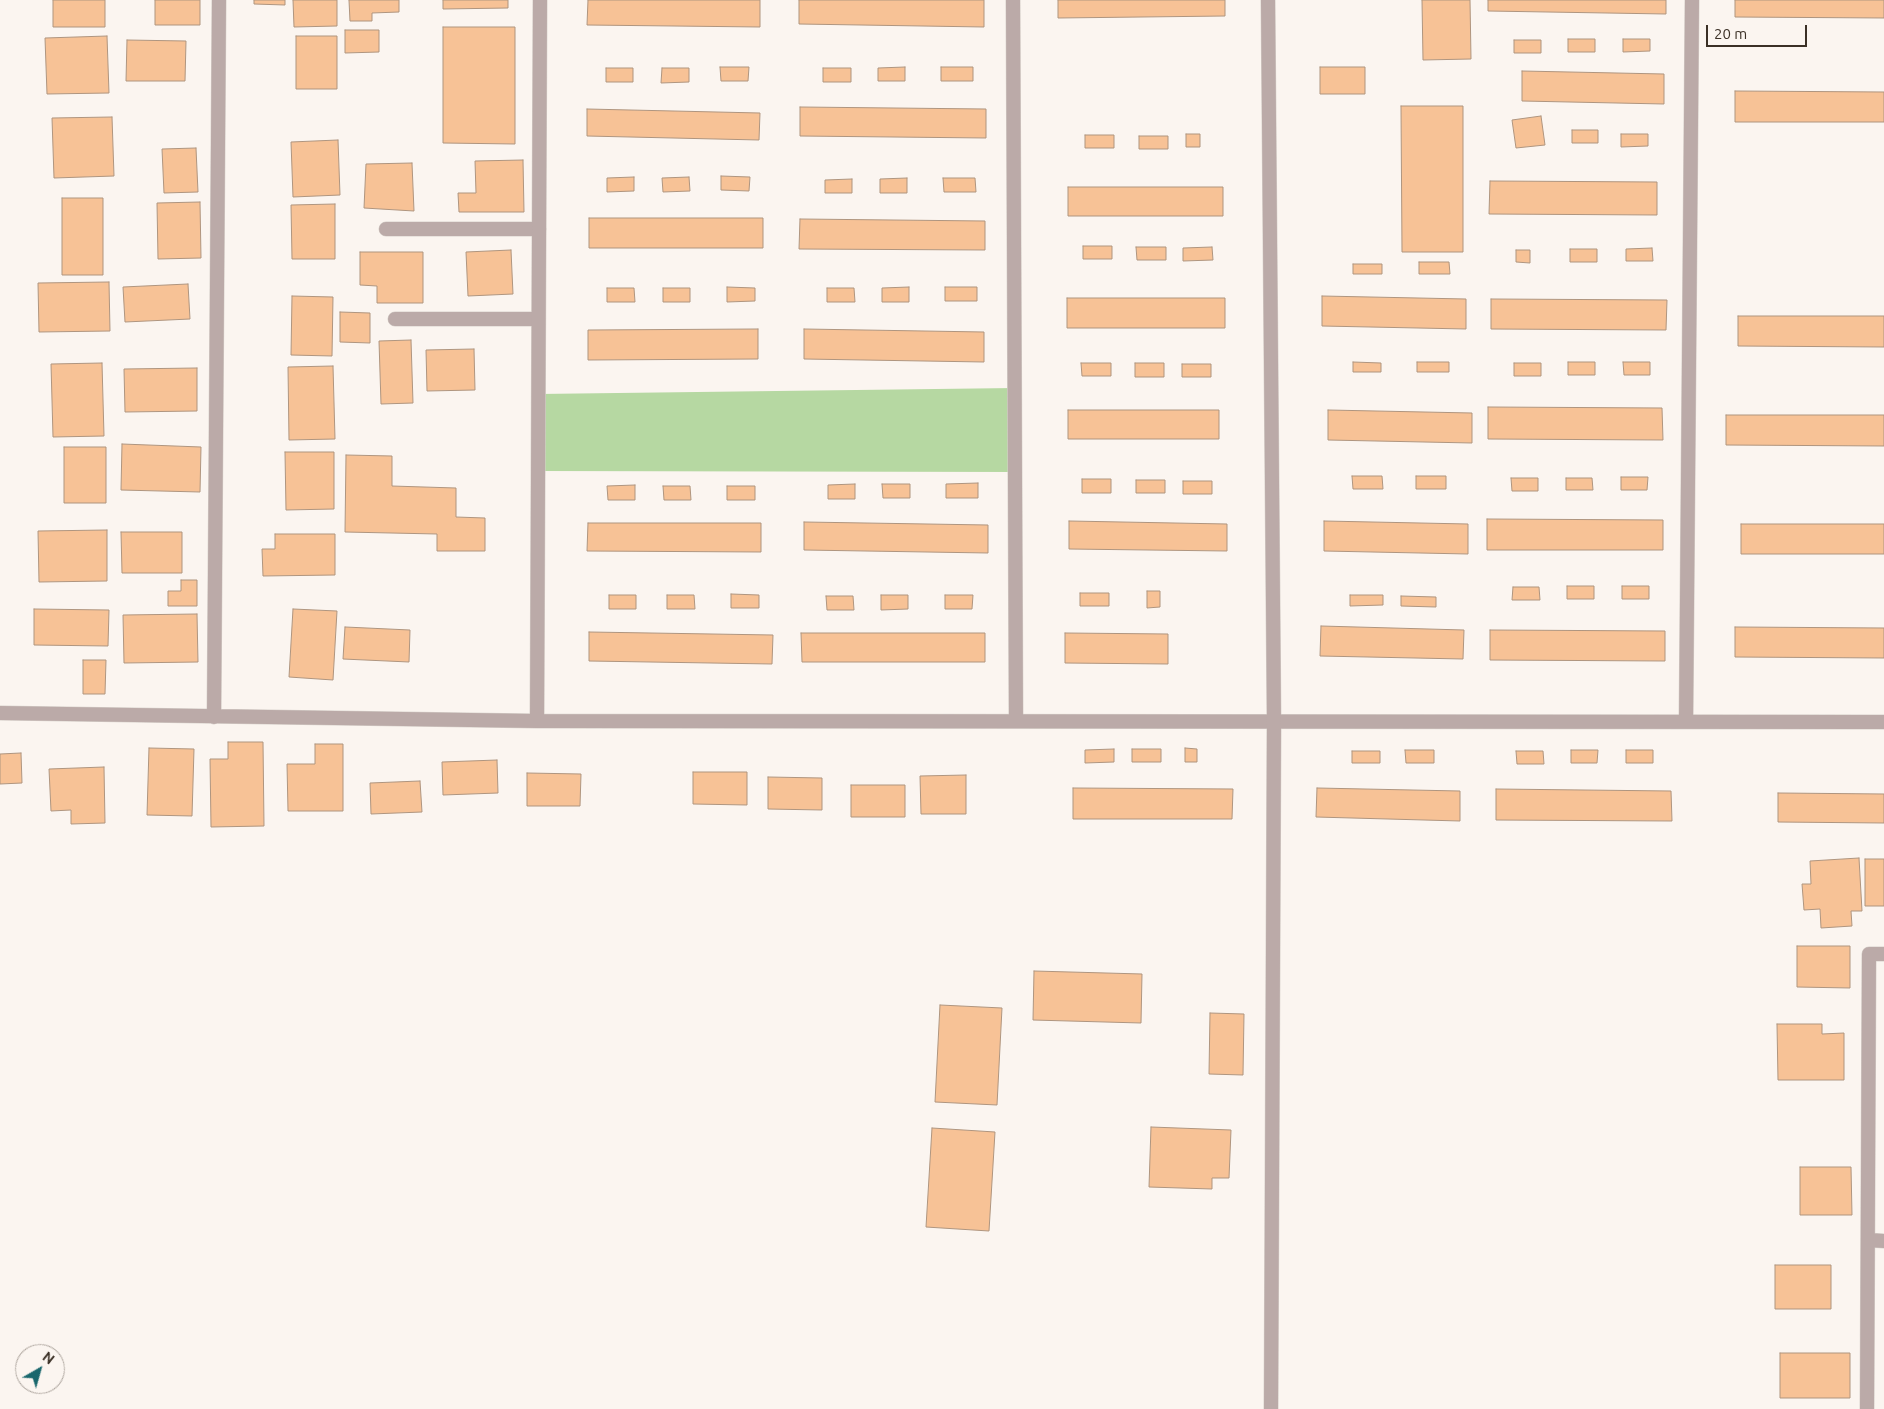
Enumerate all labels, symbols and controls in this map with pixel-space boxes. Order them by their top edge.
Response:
scale bar [1709,15,1810,47]
text: 20 m [1714,25,1747,42]
north arrow [15,1344,65,1394]
text: N [40,1348,58,1367]

